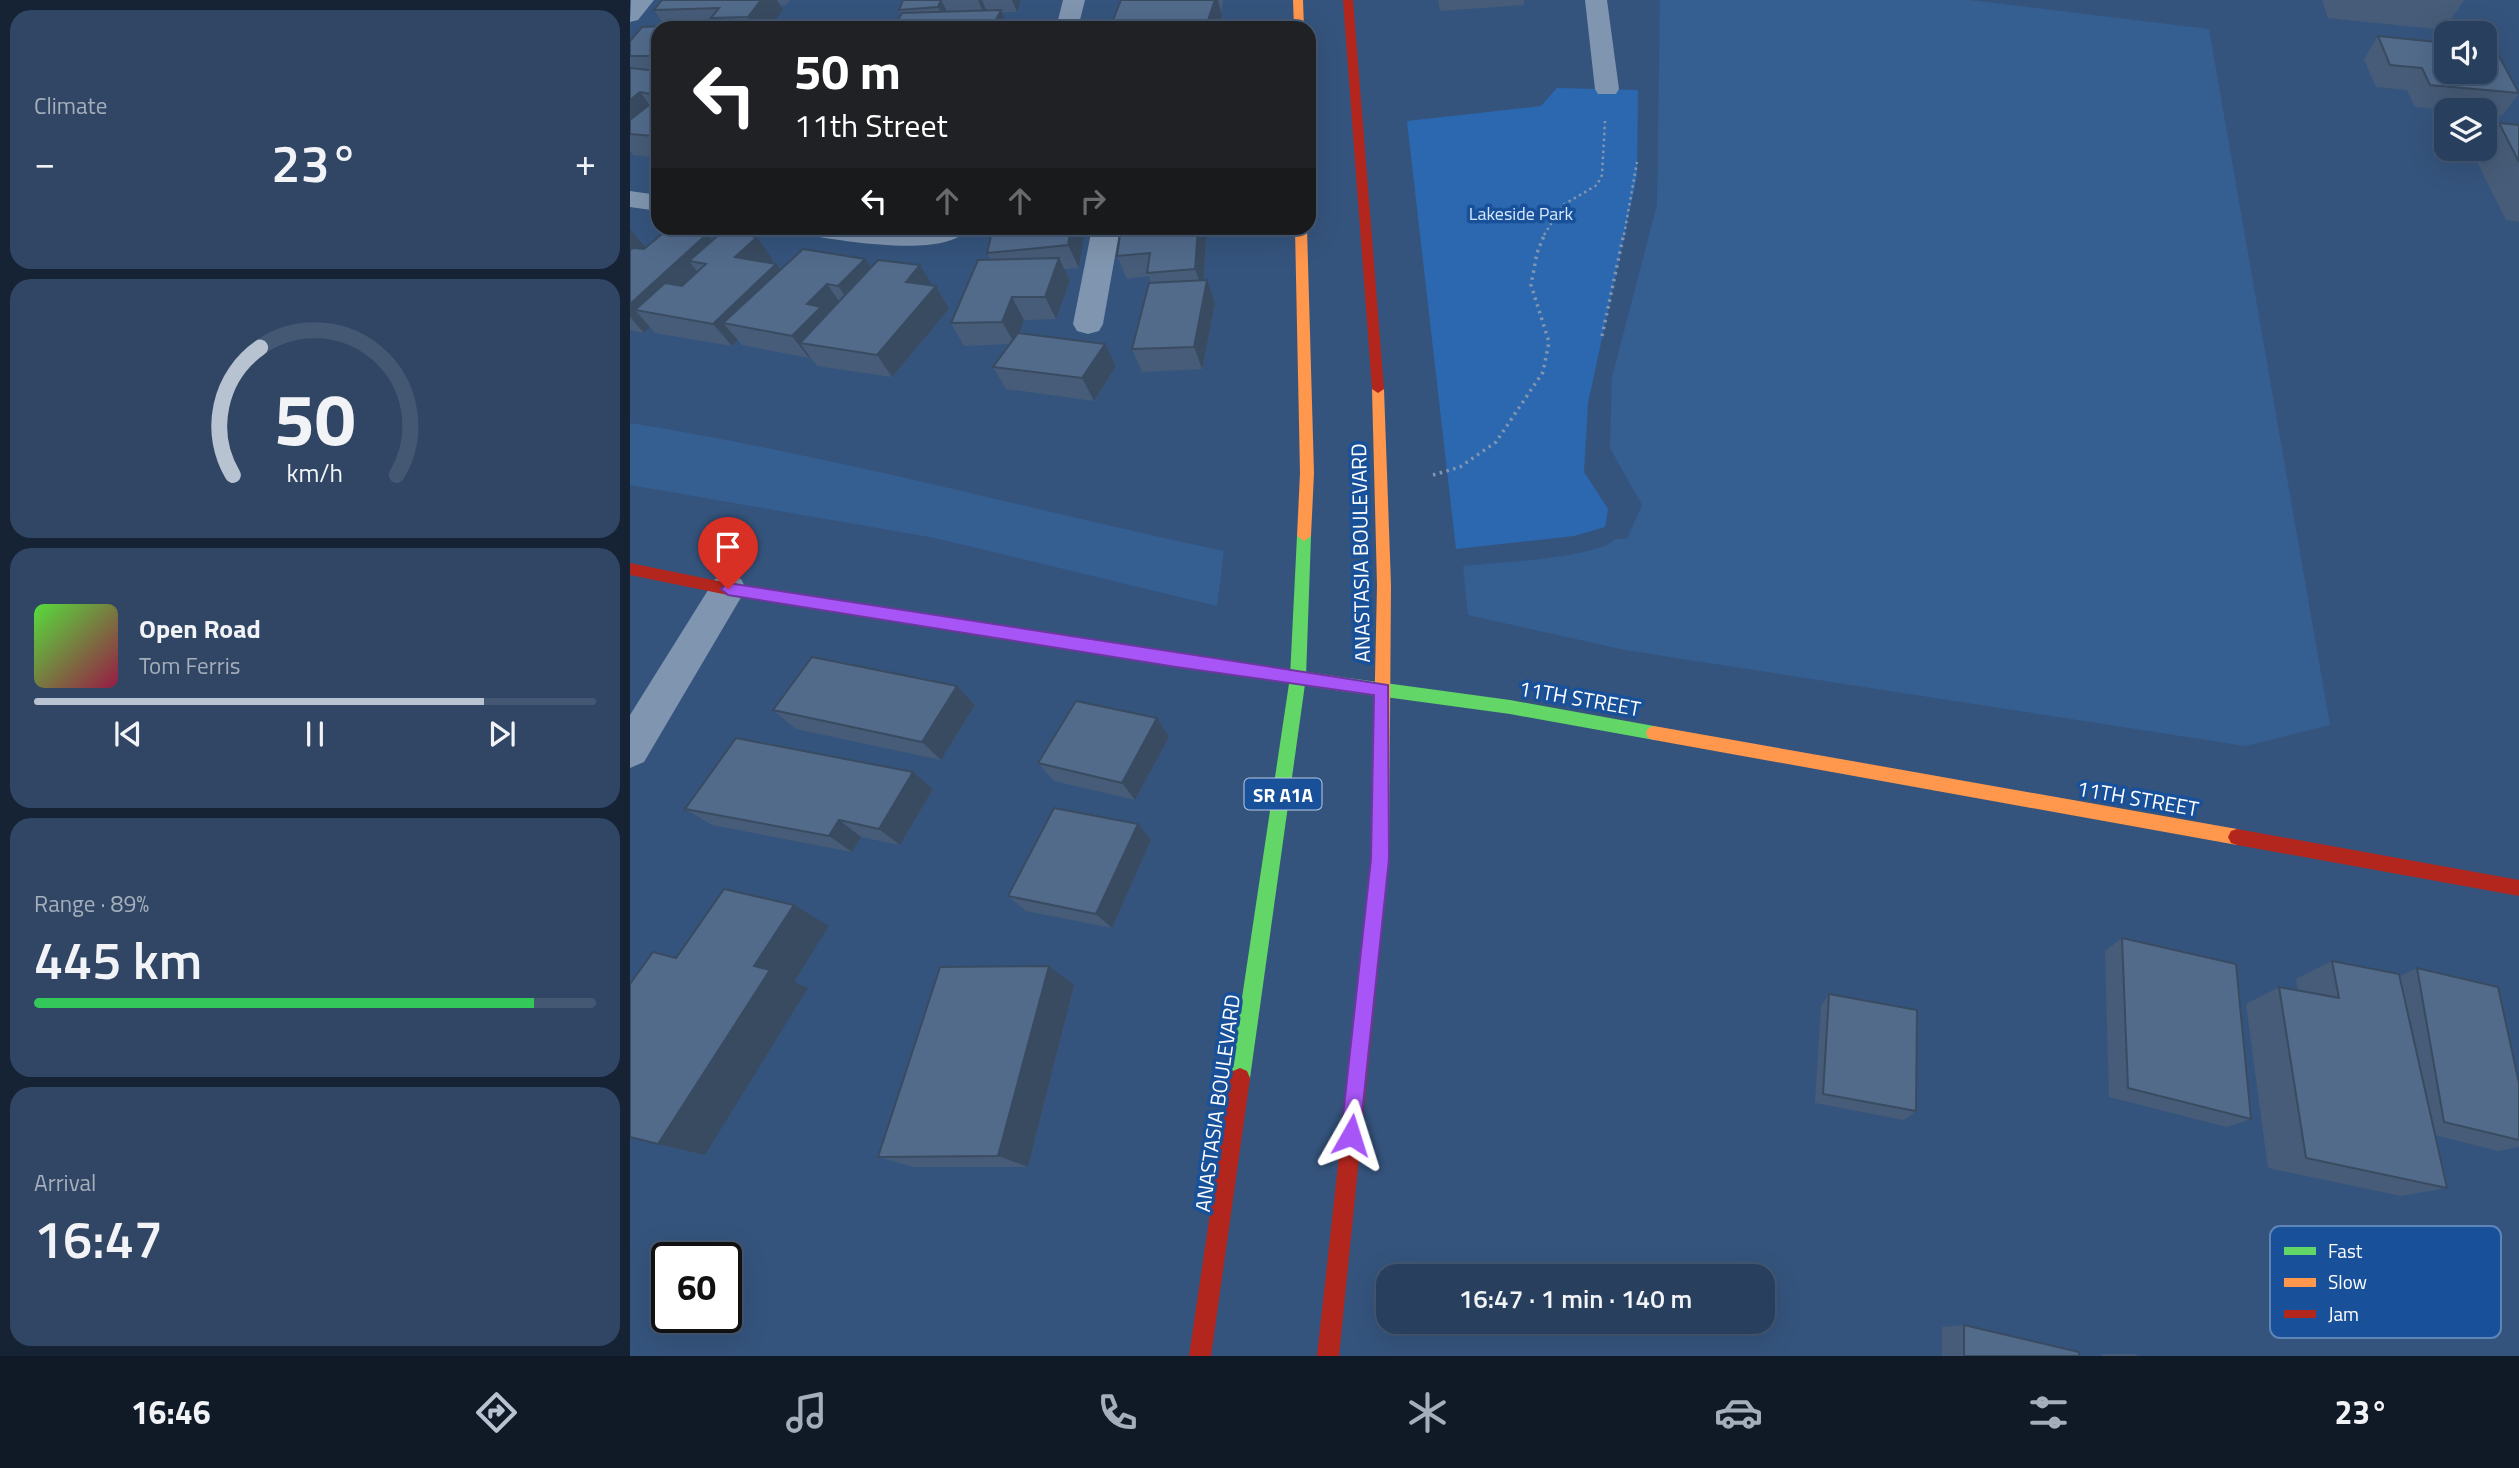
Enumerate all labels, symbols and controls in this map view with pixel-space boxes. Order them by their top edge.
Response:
map controls [2434,21,2497,161]
button: sound [2434,21,2497,84]
text: 50 m [794,33,901,108]
icon: left [679,49,770,140]
text: Climate [34,88,107,123]
button: layers [2434,98,2497,161]
text: 11th Street [794,101,948,149]
text: 23° [271,123,359,202]
text: − [34,133,55,191]
text: + [575,133,596,191]
icon: left [855,182,893,220]
icon: ahead [928,182,966,220]
icon: ahead [1001,182,1039,220]
icon: right [1074,182,1112,220]
park label: Lakeside Park [1469,200,1574,227]
text: 50 [274,363,356,473]
street label: ANASTASIA BOULEVARD [1342,443,1378,663]
text: km/h [287,454,343,492]
pin [698,517,758,589]
icon: arrive [709,528,747,566]
text: Open Road [139,609,261,648]
text: Tom Ferris [139,648,240,683]
street label: 11TH STREET [1517,672,1643,724]
icon: previous [109,715,147,753]
icon: pause [296,715,334,753]
icon: next [483,715,521,753]
street label: 11TH STREET [2075,772,2201,824]
road number: SR A1A [1244,778,1322,810]
text: Range · 89% [34,886,149,921]
text: 445 km [34,920,202,999]
street label: ANASTASIA BOULEVARD [1186,992,1248,1214]
position arrow [1314,1098,1388,1172]
text: Arrival [34,1165,96,1200]
text: 16:47 [34,1199,163,1278]
legend [2270,1226,2501,1338]
text: Fast [2328,1236,2363,1265]
speed limit sign: 60 [651,1242,742,1333]
text: Slow [2328,1267,2367,1296]
text: 16:47 · 1 min · 140 m [1459,1279,1692,1318]
text: Jam [2328,1299,2359,1328]
text: 16:46 [131,1388,211,1436]
icon: directions [472,1388,521,1437]
icon: music [782,1388,831,1437]
icon: phone [1093,1388,1142,1437]
icon: climate [1403,1388,1452,1437]
icon: car [1714,1388,1763,1437]
icon: filters [2024,1388,2073,1437]
text: 23° [2334,1388,2388,1436]

